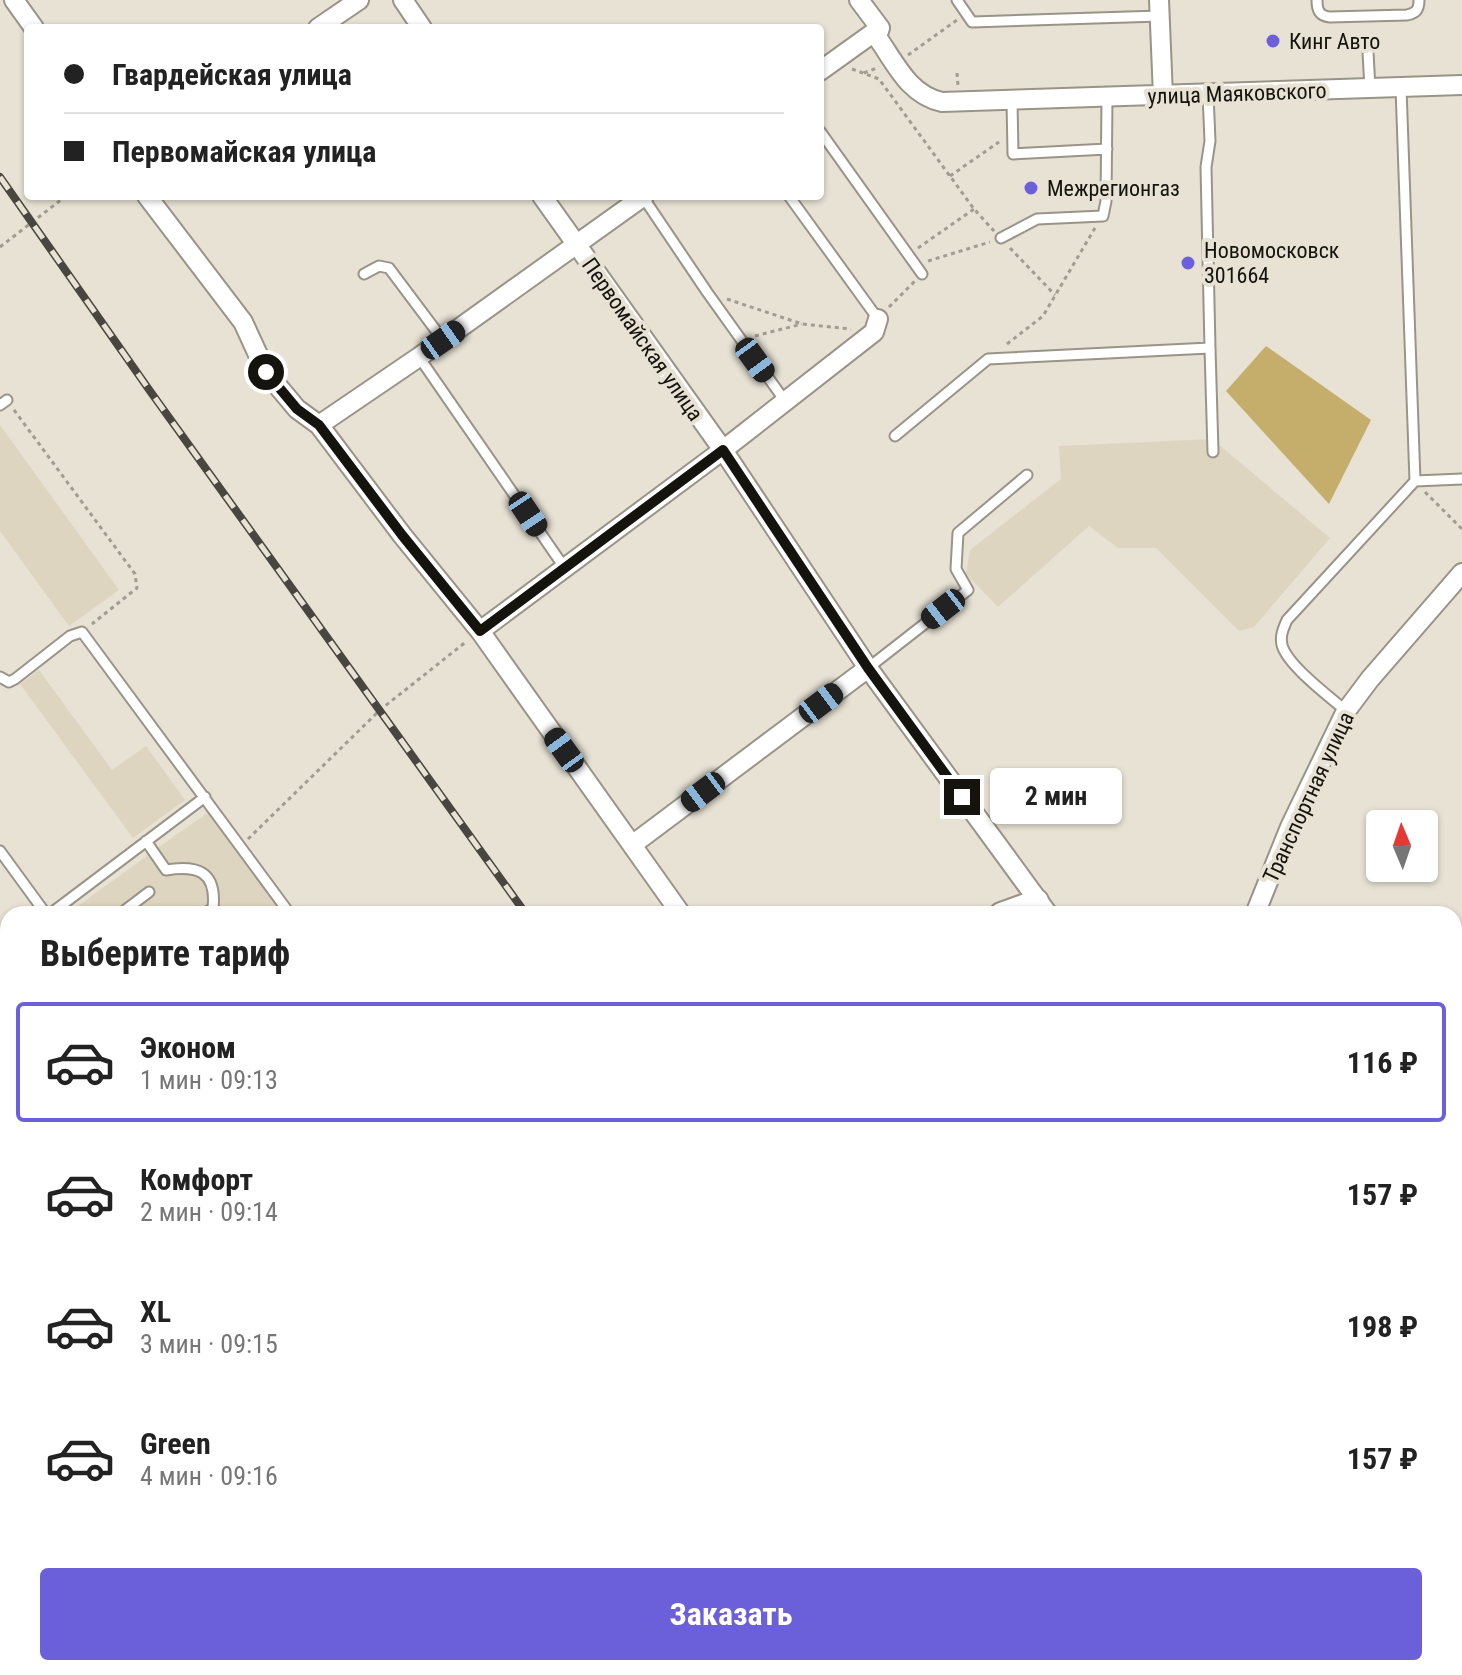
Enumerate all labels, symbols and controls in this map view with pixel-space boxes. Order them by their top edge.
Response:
place label: Кинг Авто [1289,29,1380,54]
marker: Кинг Авто [1264,32,1282,50]
text: Гвардейская улица [112,57,352,92]
street label: улица Маяковского [1147,78,1327,109]
text: Первомайская улица [112,134,376,169]
place label: Межрегионгаз [1047,176,1180,201]
marker: Межрегионгаз [1022,179,1040,197]
place label: Новомосковск 301664 [1204,238,1340,288]
street label: Первомайская улица [577,253,708,426]
marker: Новомосковск 301664 [1179,254,1197,272]
car [416,316,470,364]
car [731,334,779,386]
route start [248,354,284,390]
car [505,487,551,541]
car [917,585,969,633]
car [795,679,847,727]
street label: Транспортная улица [1258,708,1359,886]
car [540,724,588,776]
car [677,768,729,816]
callout: 2 мин [990,769,1122,825]
route end [944,779,980,815]
text: 2 мин [1025,781,1087,811]
north arrow [1366,810,1438,882]
map controls [1366,810,1438,882]
text: Выберите тариф [40,933,290,975]
icon: car [44,1026,116,1098]
text: Эконом [140,1030,236,1065]
text: 116 ₽ [1347,1045,1418,1080]
text: 1 мин · 09:13 [140,1065,278,1095]
icon: car [44,1158,116,1230]
text: Комфорт [140,1162,253,1197]
text: 157 ₽ [1347,1177,1418,1212]
text: 2 мин · 09:14 [140,1197,278,1227]
icon: car [44,1290,116,1362]
text: XL [140,1294,171,1329]
text: 198 ₽ [1347,1309,1418,1344]
text: 3 мин · 09:15 [140,1329,278,1359]
icon: car [44,1422,116,1494]
text: Green [140,1426,211,1461]
text: 157 ₽ [1347,1441,1418,1476]
text: 4 мин · 09:16 [140,1461,278,1491]
button: Заказать [40,1568,1422,1660]

